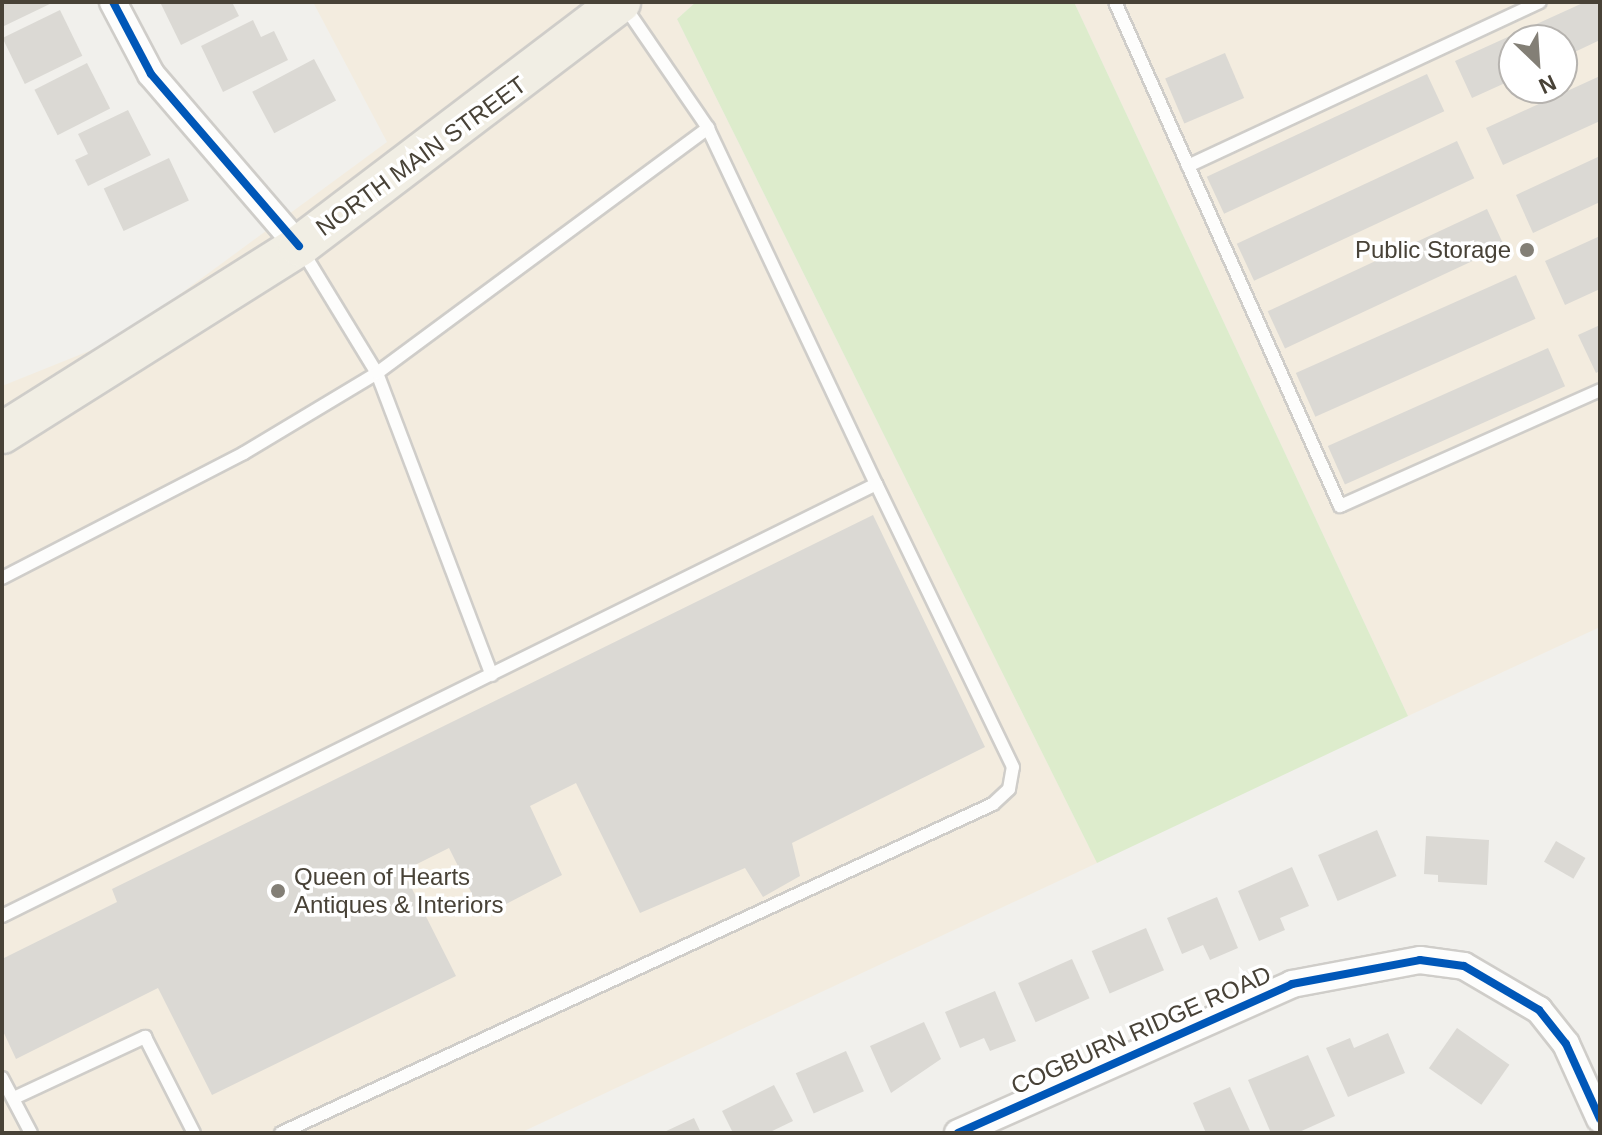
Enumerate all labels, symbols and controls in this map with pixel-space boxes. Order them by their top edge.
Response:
north arrow [1498,24,1578,104]
street label: NORTH MAIN STREET [310,70,532,242]
text: N [1535,70,1560,99]
place label: Public Storage [1355,236,1511,264]
marker: Public Storage [1518,241,1536,259]
place label: Queen of Hearts Antiques & Interiors [294,863,503,919]
marker: Queen of Hearts Antiques & Interiors [269,882,287,900]
street label: COGBURN RIDGE ROAD [1007,960,1275,1100]

